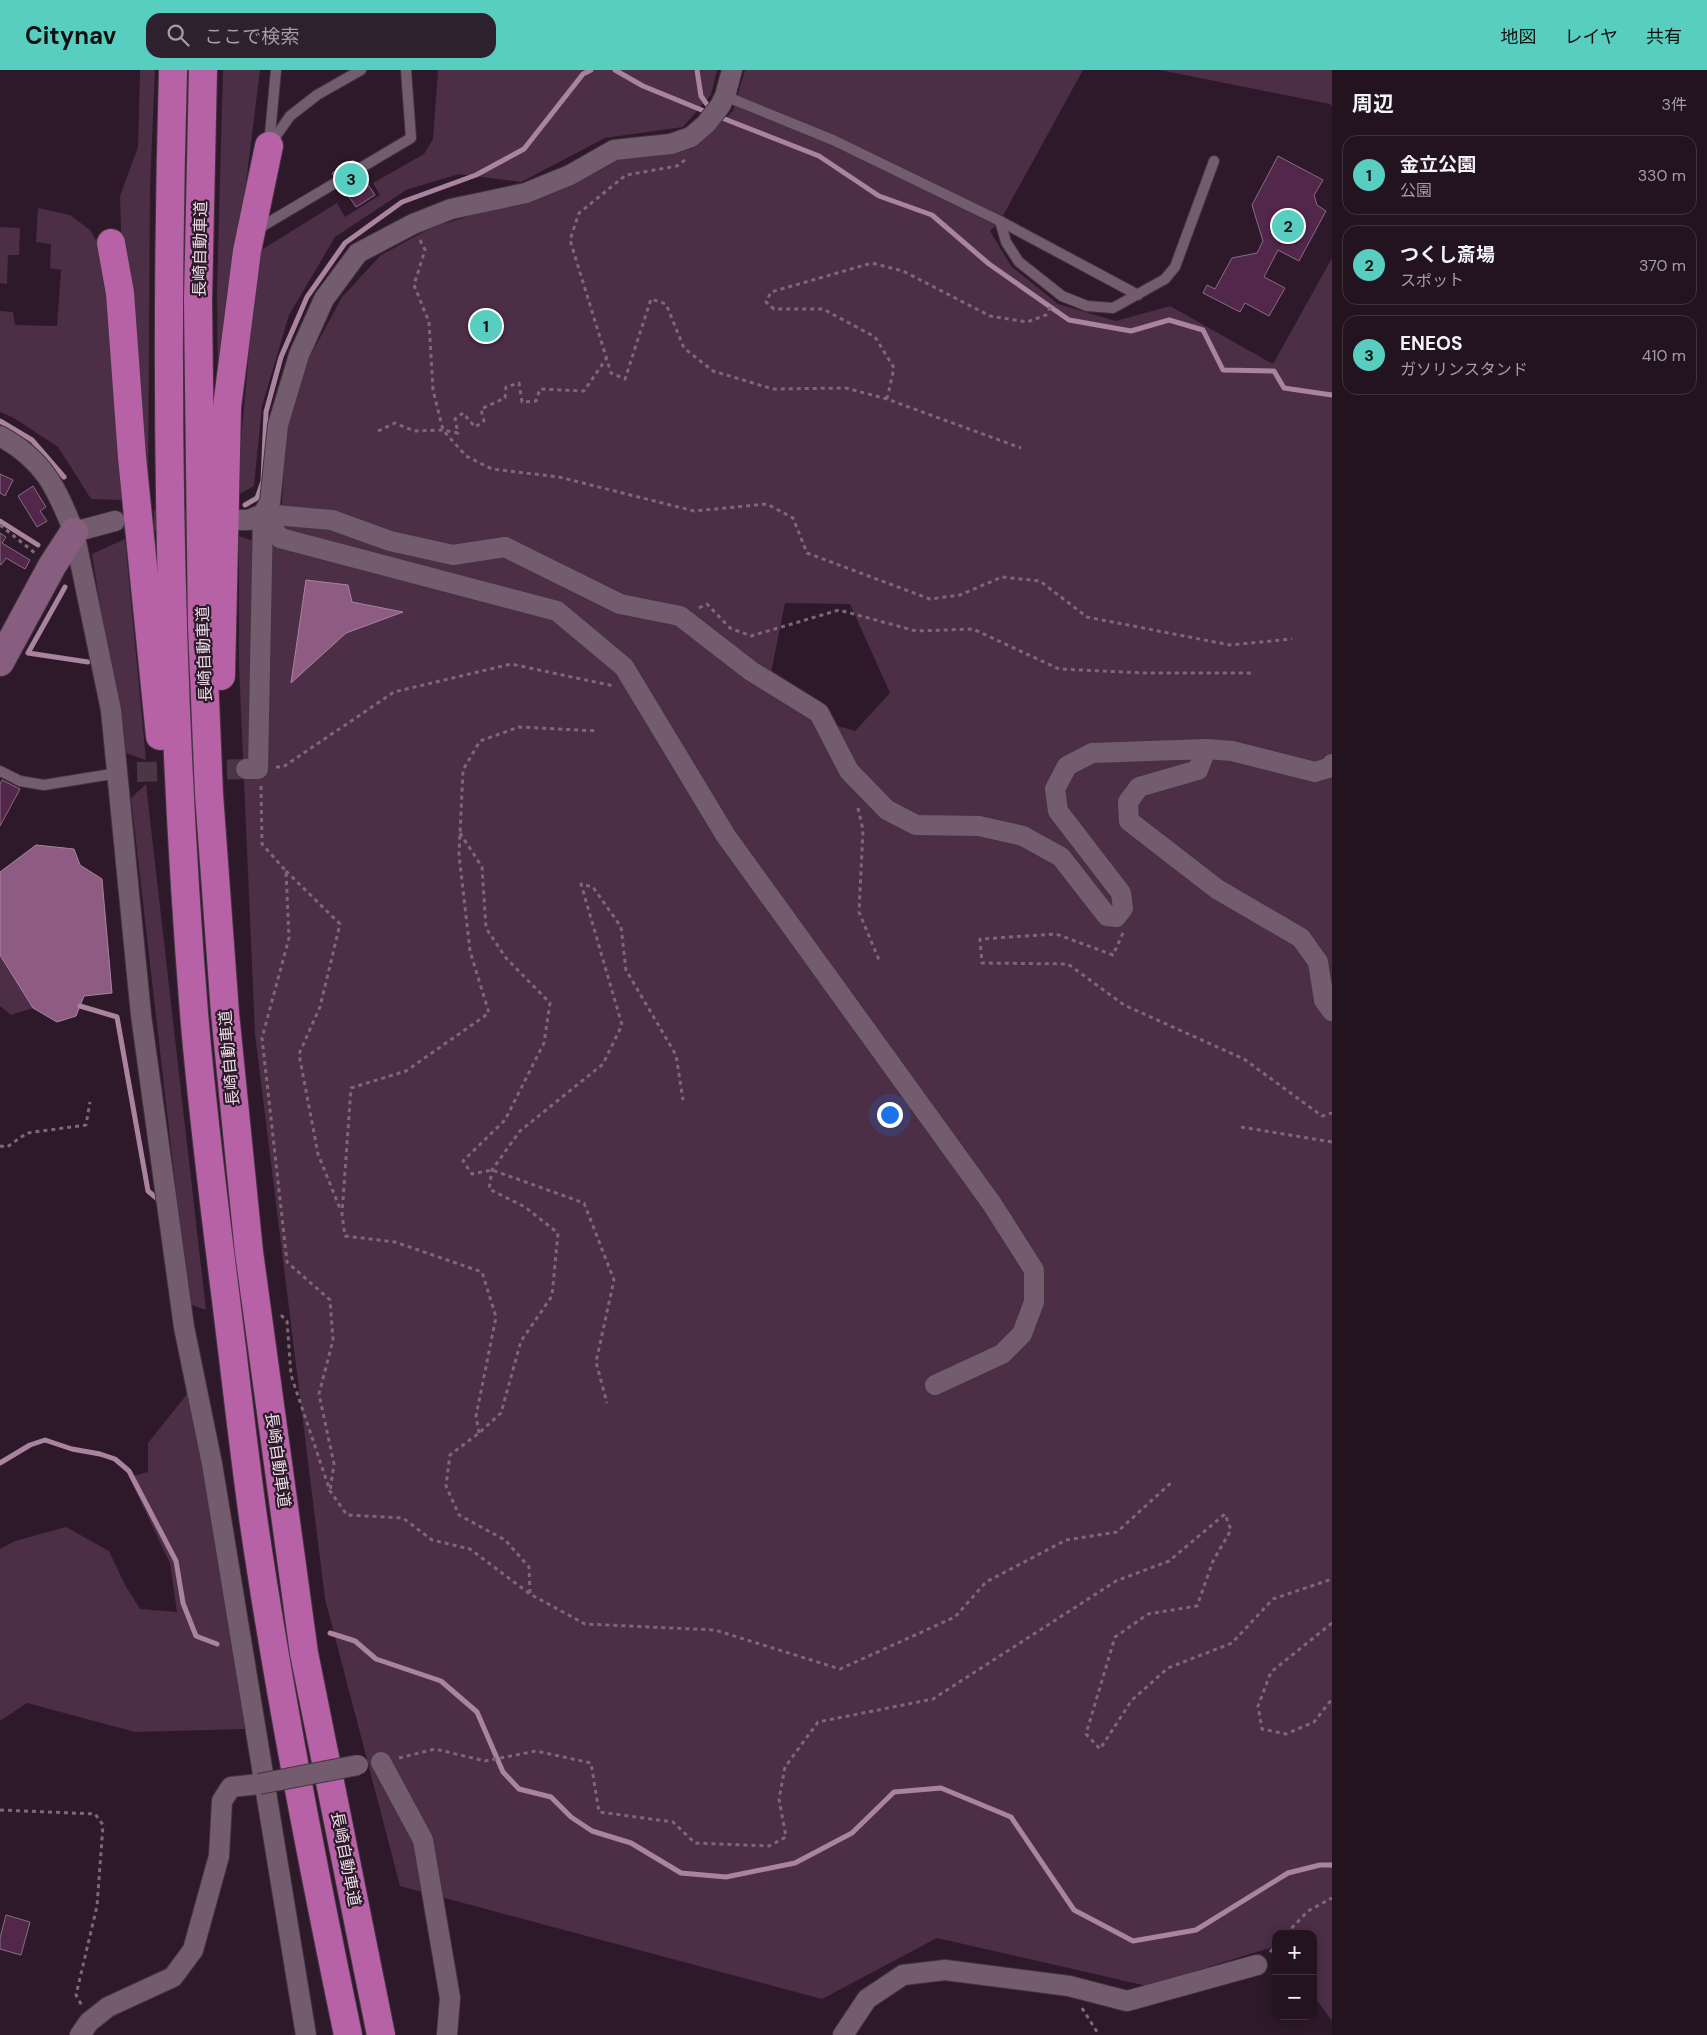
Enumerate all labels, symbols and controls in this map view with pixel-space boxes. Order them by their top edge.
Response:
search box [146,13,496,58]
text: Citynav [25,20,116,51]
icon: search [164,21,192,49]
text: ここで検索 [204,24,299,49]
text: 地図 [1501,25,1537,49]
text: レイヤ [1565,25,1618,49]
text: 共有 [1646,25,1682,49]
text: 周辺 [1352,90,1394,118]
text: 3件 [1662,94,1687,115]
text: 金立公園 [1400,152,1476,177]
pin: 3 [335,160,367,198]
text: 1 [1366,165,1372,186]
text: 330 m [1638,165,1686,186]
text: 公園 [1400,180,1432,201]
street label: 長崎自動車道 [189,201,211,297]
pin: 2 [1272,207,1304,245]
text: つくし斎場 [1400,242,1495,267]
text: 2 [1364,255,1374,276]
text: 370 m [1639,255,1686,276]
text: スポット [1400,270,1464,291]
pin: 1 [470,307,502,345]
text: ENEOS [1400,331,1462,356]
text: 3 [1364,345,1374,366]
text: 410 m [1642,345,1686,366]
text: ガソリンスタンド [1400,359,1528,380]
street label: 長崎自動車道 [192,606,216,702]
street label: 長崎自動車道 [214,1009,244,1107]
your location [877,1102,903,1128]
street label: 長崎自動車道 [261,1411,295,1509]
street label: 長崎自動車道 [327,1810,365,1908]
map controls [1272,1930,1317,2020]
button: + [1272,1930,1317,1975]
button: − [1272,1975,1317,2020]

